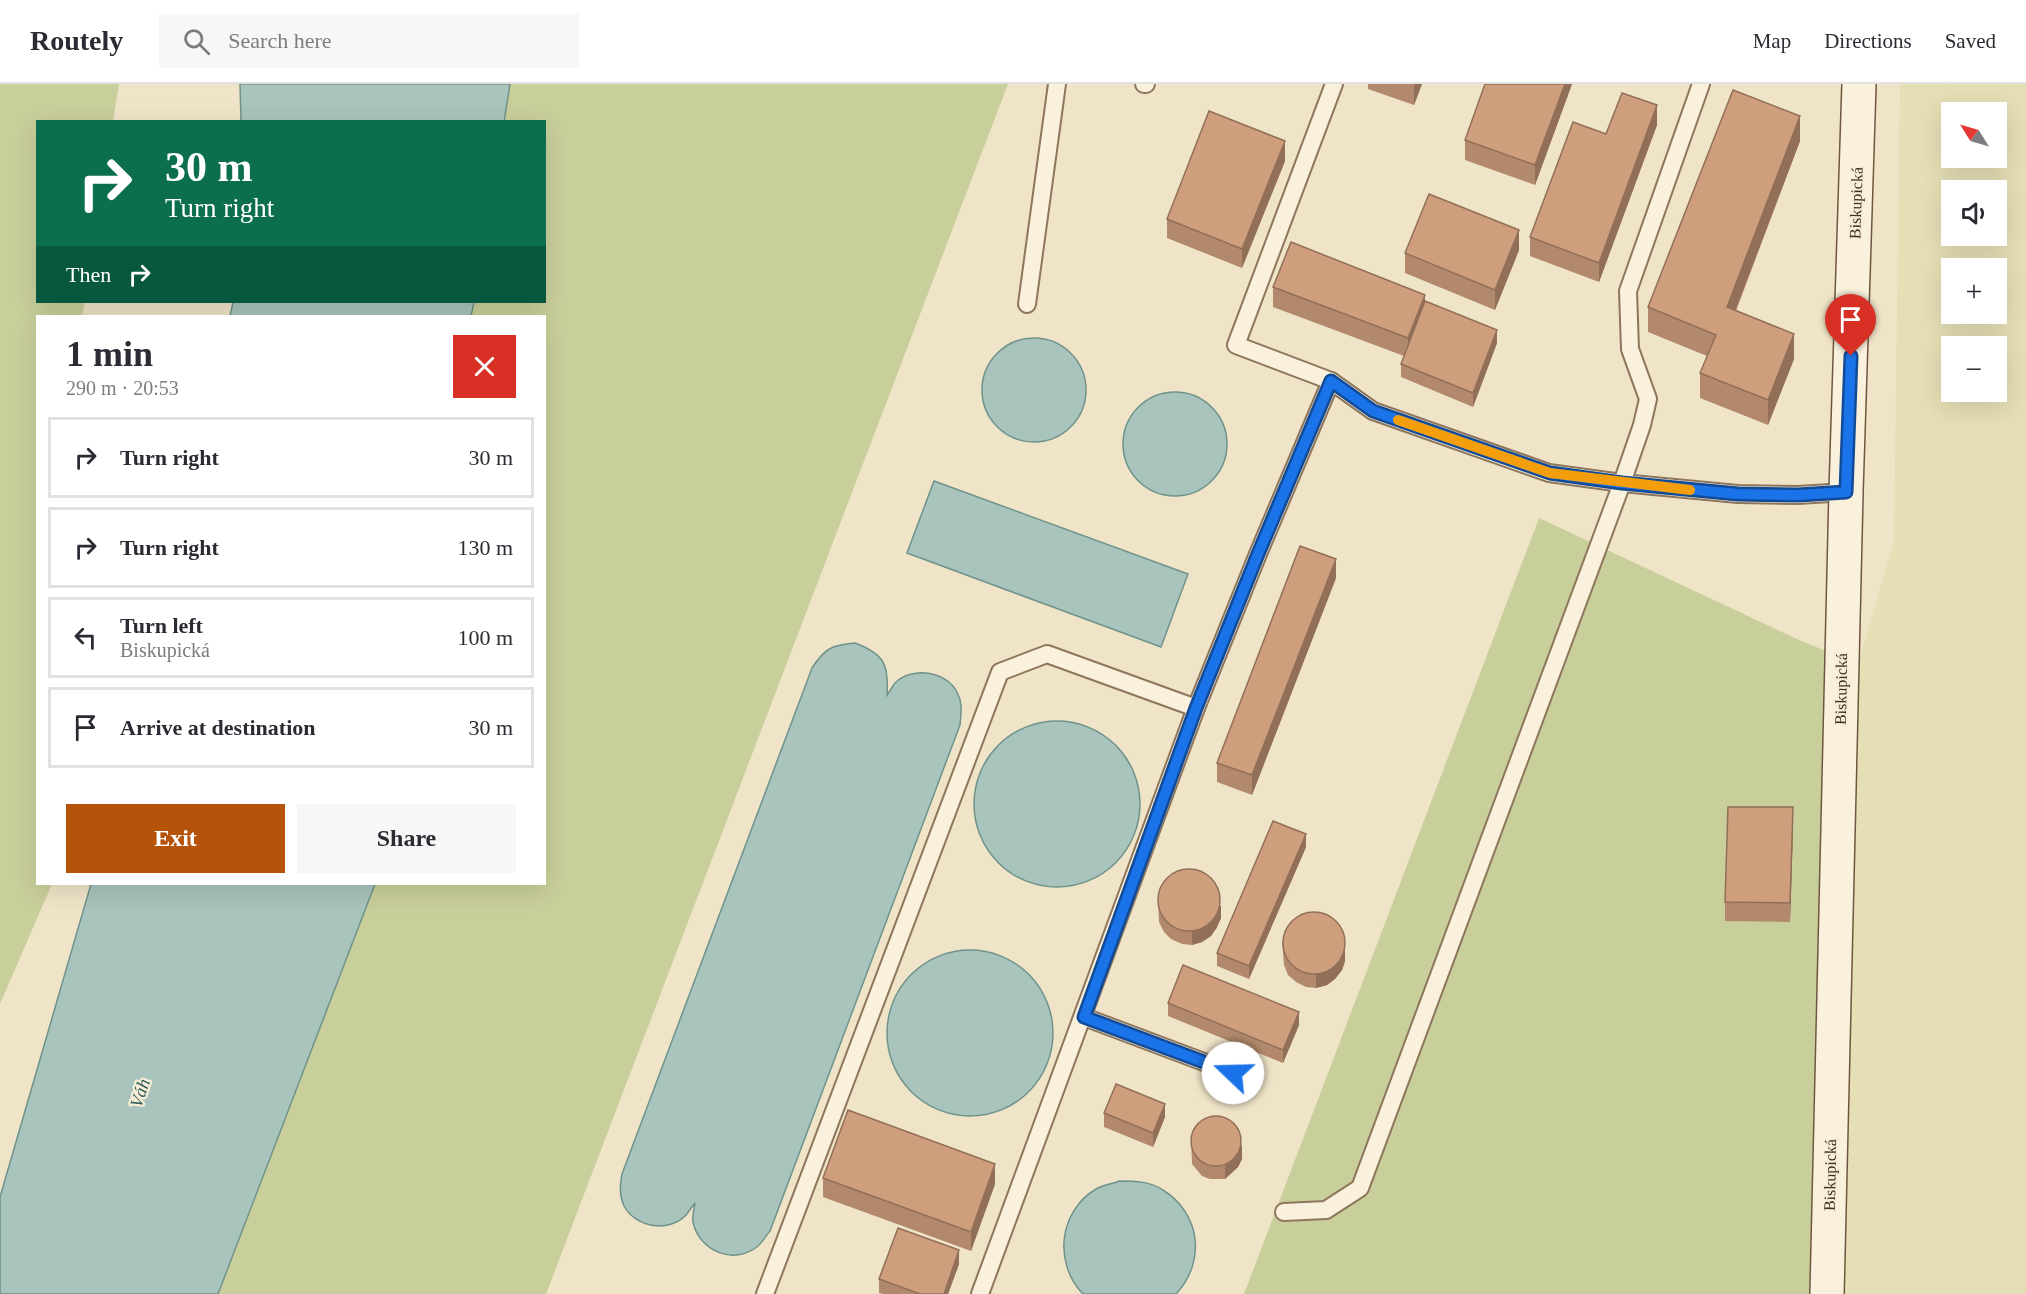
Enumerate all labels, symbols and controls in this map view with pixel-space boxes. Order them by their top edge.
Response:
search box [159,14,579,68]
text: Routely [30,25,123,56]
icon: search [180,25,213,58]
text: Search here [228,28,332,53]
text: Map [1753,29,1791,53]
text: Directions [1824,29,1912,53]
text: Saved [1945,29,1996,53]
north arrow [1941,102,2007,168]
map controls [1941,102,2007,402]
icon: right [66,144,144,222]
text: 30 m [165,144,253,190]
street label: Biskupická [1846,167,1867,239]
button: sound [1941,180,2007,246]
text: Turn right [165,193,274,223]
icon: right [123,258,156,291]
button: + [1941,258,2007,324]
text: Then [66,262,111,287]
pin [1825,294,1876,356]
icon: arrive [1834,303,1867,336]
text: 1 min [66,334,153,374]
button: close [453,335,516,398]
button: − [1941,336,2007,402]
text: 290 m · 20:53 [66,377,179,399]
icon: right [69,441,102,474]
text: Turn right [120,445,219,470]
text: 30 m [468,445,513,470]
icon: right [69,531,102,564]
text: Turn right [120,535,219,560]
text: 130 m [457,535,513,560]
text: Turn left [120,613,203,638]
icon: left [69,621,102,654]
text: 100 m [457,625,513,650]
text: Biskupická [120,639,210,661]
street label: Biskupická [1832,653,1851,725]
icon: arrive [69,711,102,744]
text: Arrive at destination [120,715,316,740]
text: 30 m [468,715,513,740]
button: Exit [66,804,285,873]
button: Share [297,804,516,873]
position arrow [1201,1041,1265,1105]
water label: Váh [126,1076,154,1110]
street label: Biskupická [1821,1139,1840,1211]

